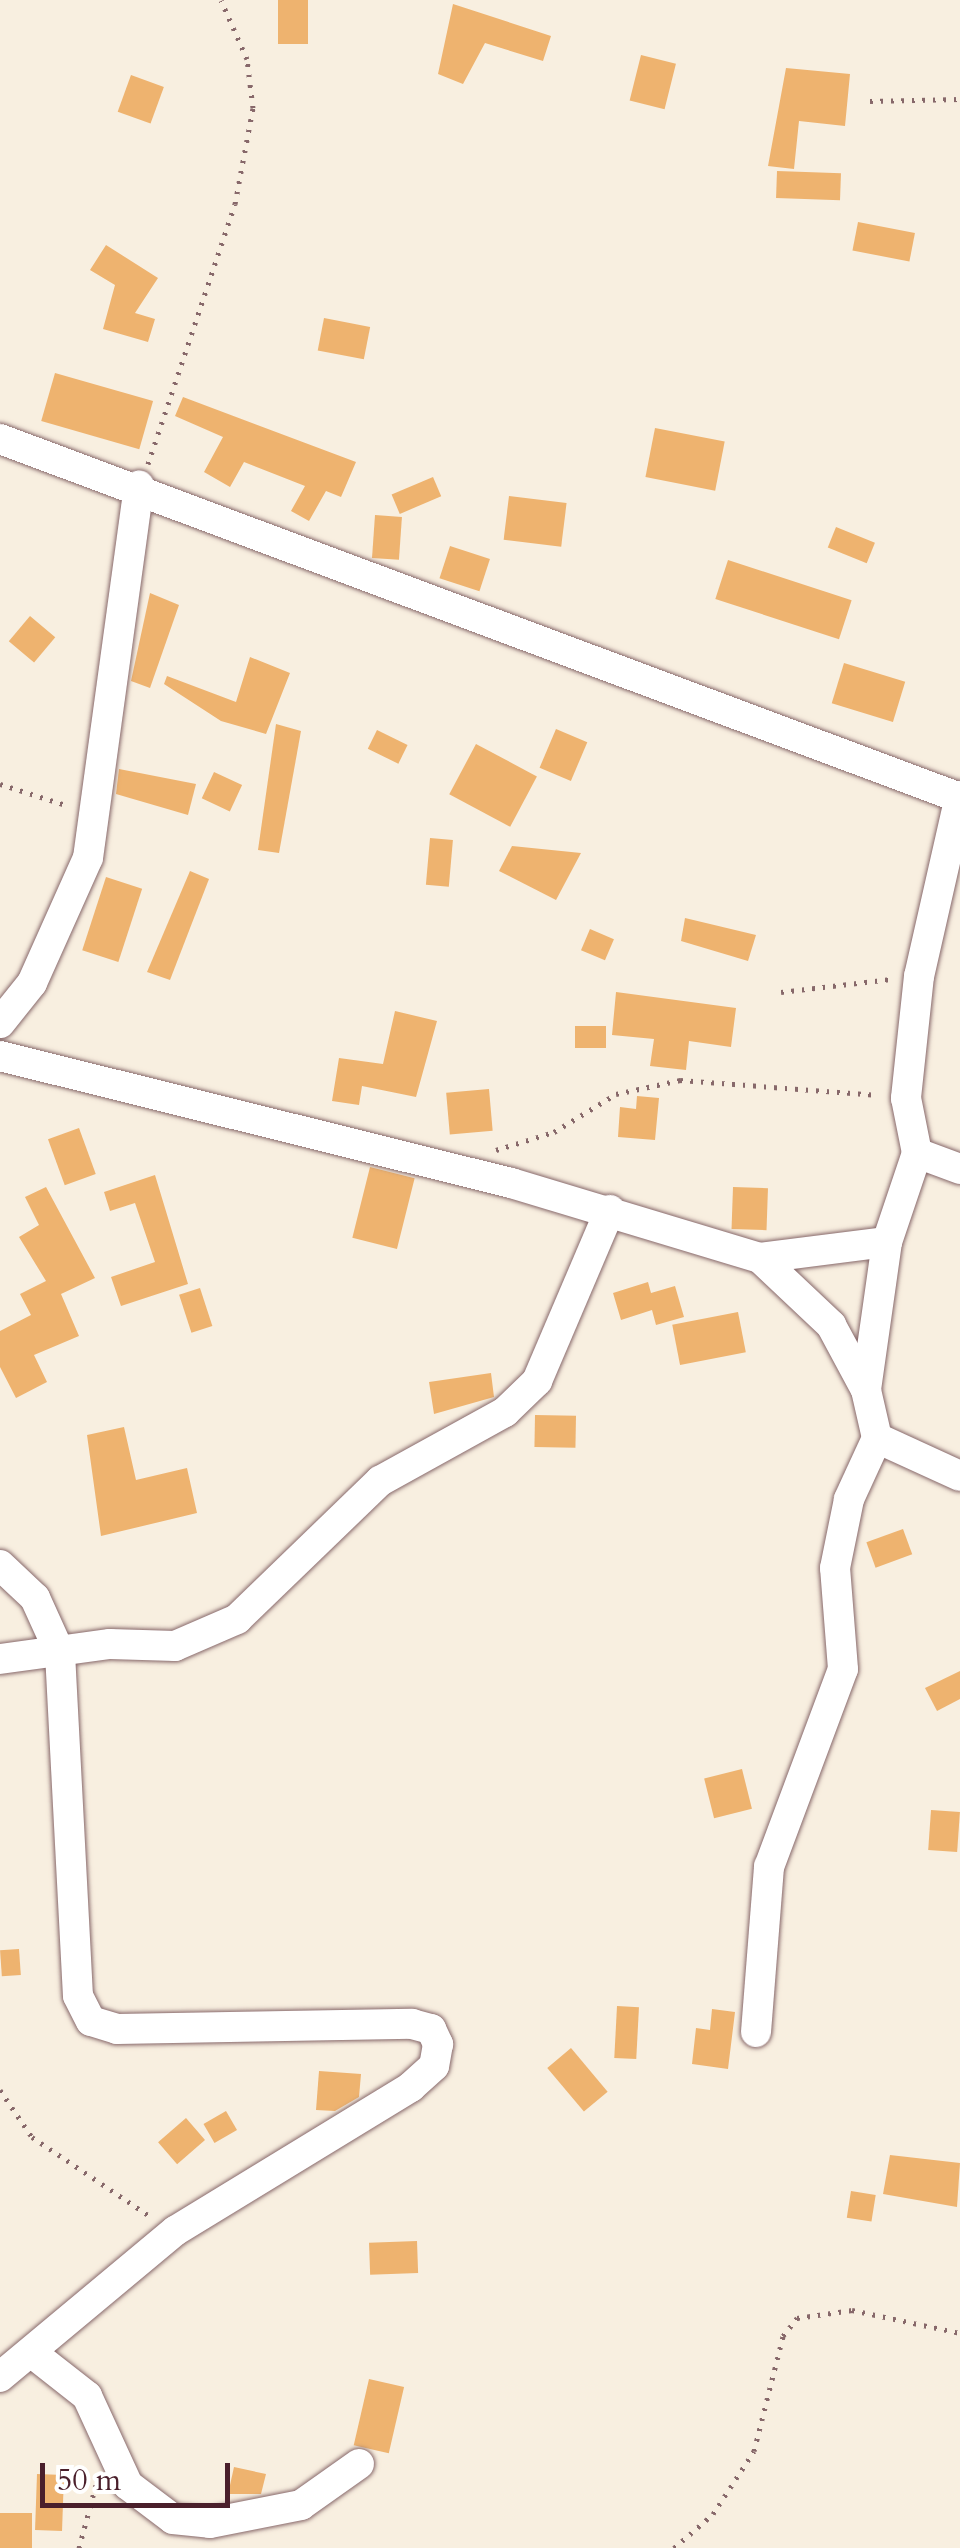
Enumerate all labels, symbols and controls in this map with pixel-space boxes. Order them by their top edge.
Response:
scale bar [45,2443,235,2505]
text: 50 m [57,2460,121,2501]

